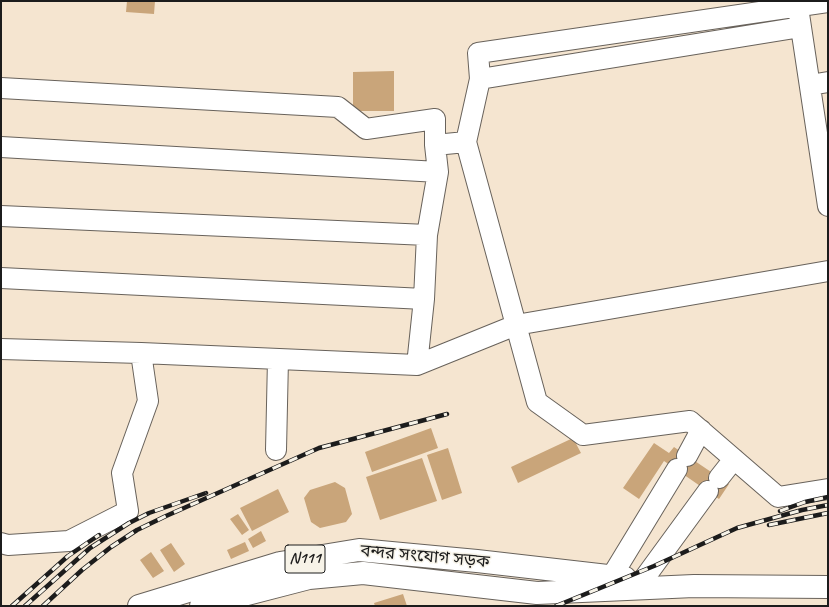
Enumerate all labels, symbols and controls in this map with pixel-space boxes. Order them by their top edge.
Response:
street label: বন্দর সংযোগ সড়ক [360,541,490,573]
road number: N111 [285,545,325,573]

